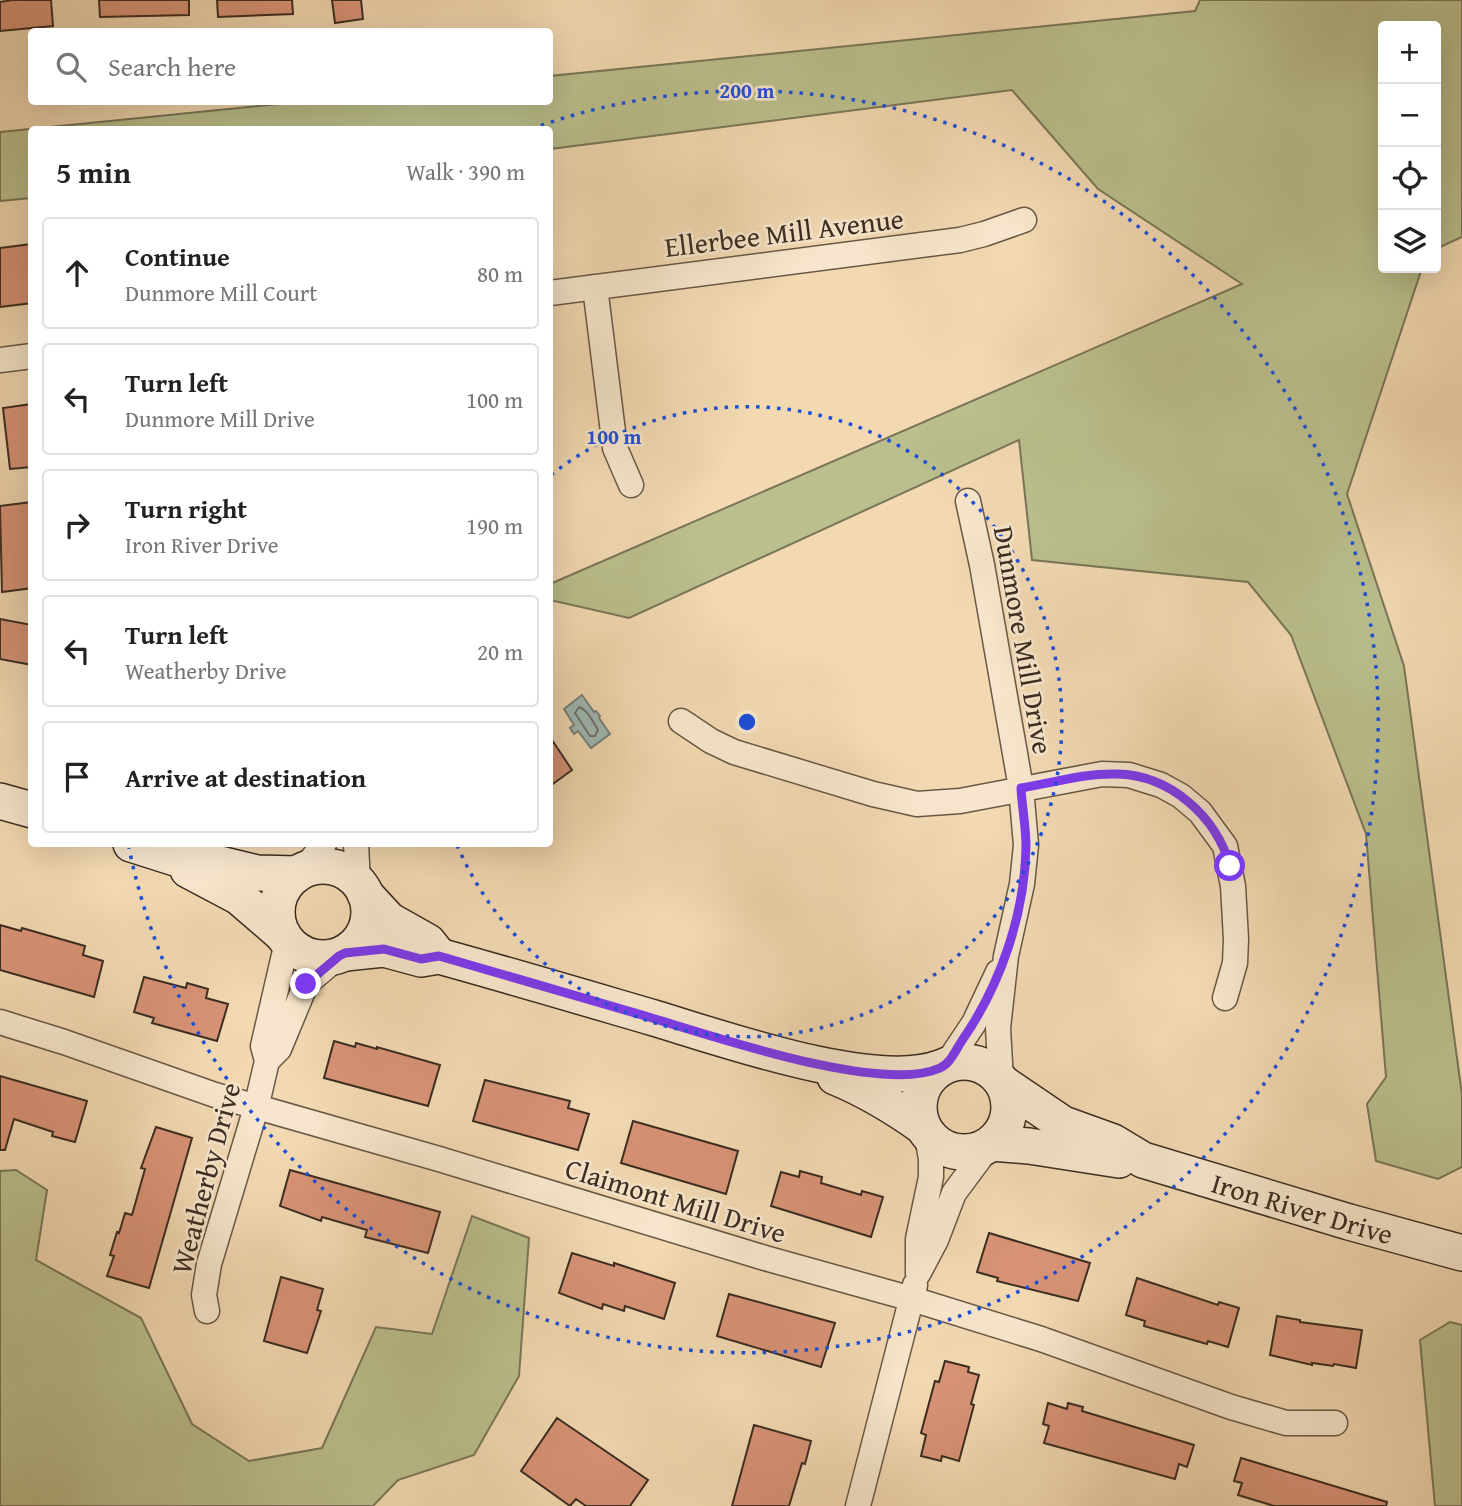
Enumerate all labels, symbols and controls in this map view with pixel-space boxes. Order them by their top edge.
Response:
map controls [1378,21,1441,273]
button: + [1378,21,1441,84]
search box [28,28,553,105]
text: Search here [108,47,236,86]
icon: search [52,48,90,86]
text: 200 m [719,75,775,106]
button: − [1378,84,1441,147]
button: locate [1378,147,1441,210]
text: 5 min [56,150,131,194]
text: Walk · 390 m [406,155,525,188]
street label: Ellerbee Mill Avenue [662,197,906,267]
button: layers [1378,210,1441,273]
text: Continue [125,237,230,276]
icon: ahead [58,254,96,292]
text: 80 m [477,257,523,290]
text: Dunmore Mill Court [125,276,317,309]
text: Turn left [125,363,228,402]
icon: left [58,380,96,418]
text: 100 m [466,383,523,416]
text: Dunmore Mill Drive [125,402,315,435]
text: 100 m [586,421,642,452]
text: Turn right [125,489,247,528]
icon: right [58,506,96,544]
text: 190 m [466,509,523,542]
street label: Dunmore Mill Drive [984,523,1064,757]
text: Iron River Drive [125,528,278,561]
text: Turn left [125,615,228,654]
icon: left [58,632,96,670]
text: 20 m [477,635,523,668]
text: Weatherby Drive [125,654,287,687]
centre of rings [735,710,759,734]
icon: arrive [58,758,96,796]
text: Arrive at destination [125,758,366,797]
route start [1214,850,1245,881]
route end [290,968,321,999]
street label: Weatherby Drive [160,1078,250,1278]
street label: Claimont Mill Drive [561,1147,791,1253]
street label: Iron River Drive [1207,1161,1398,1254]

